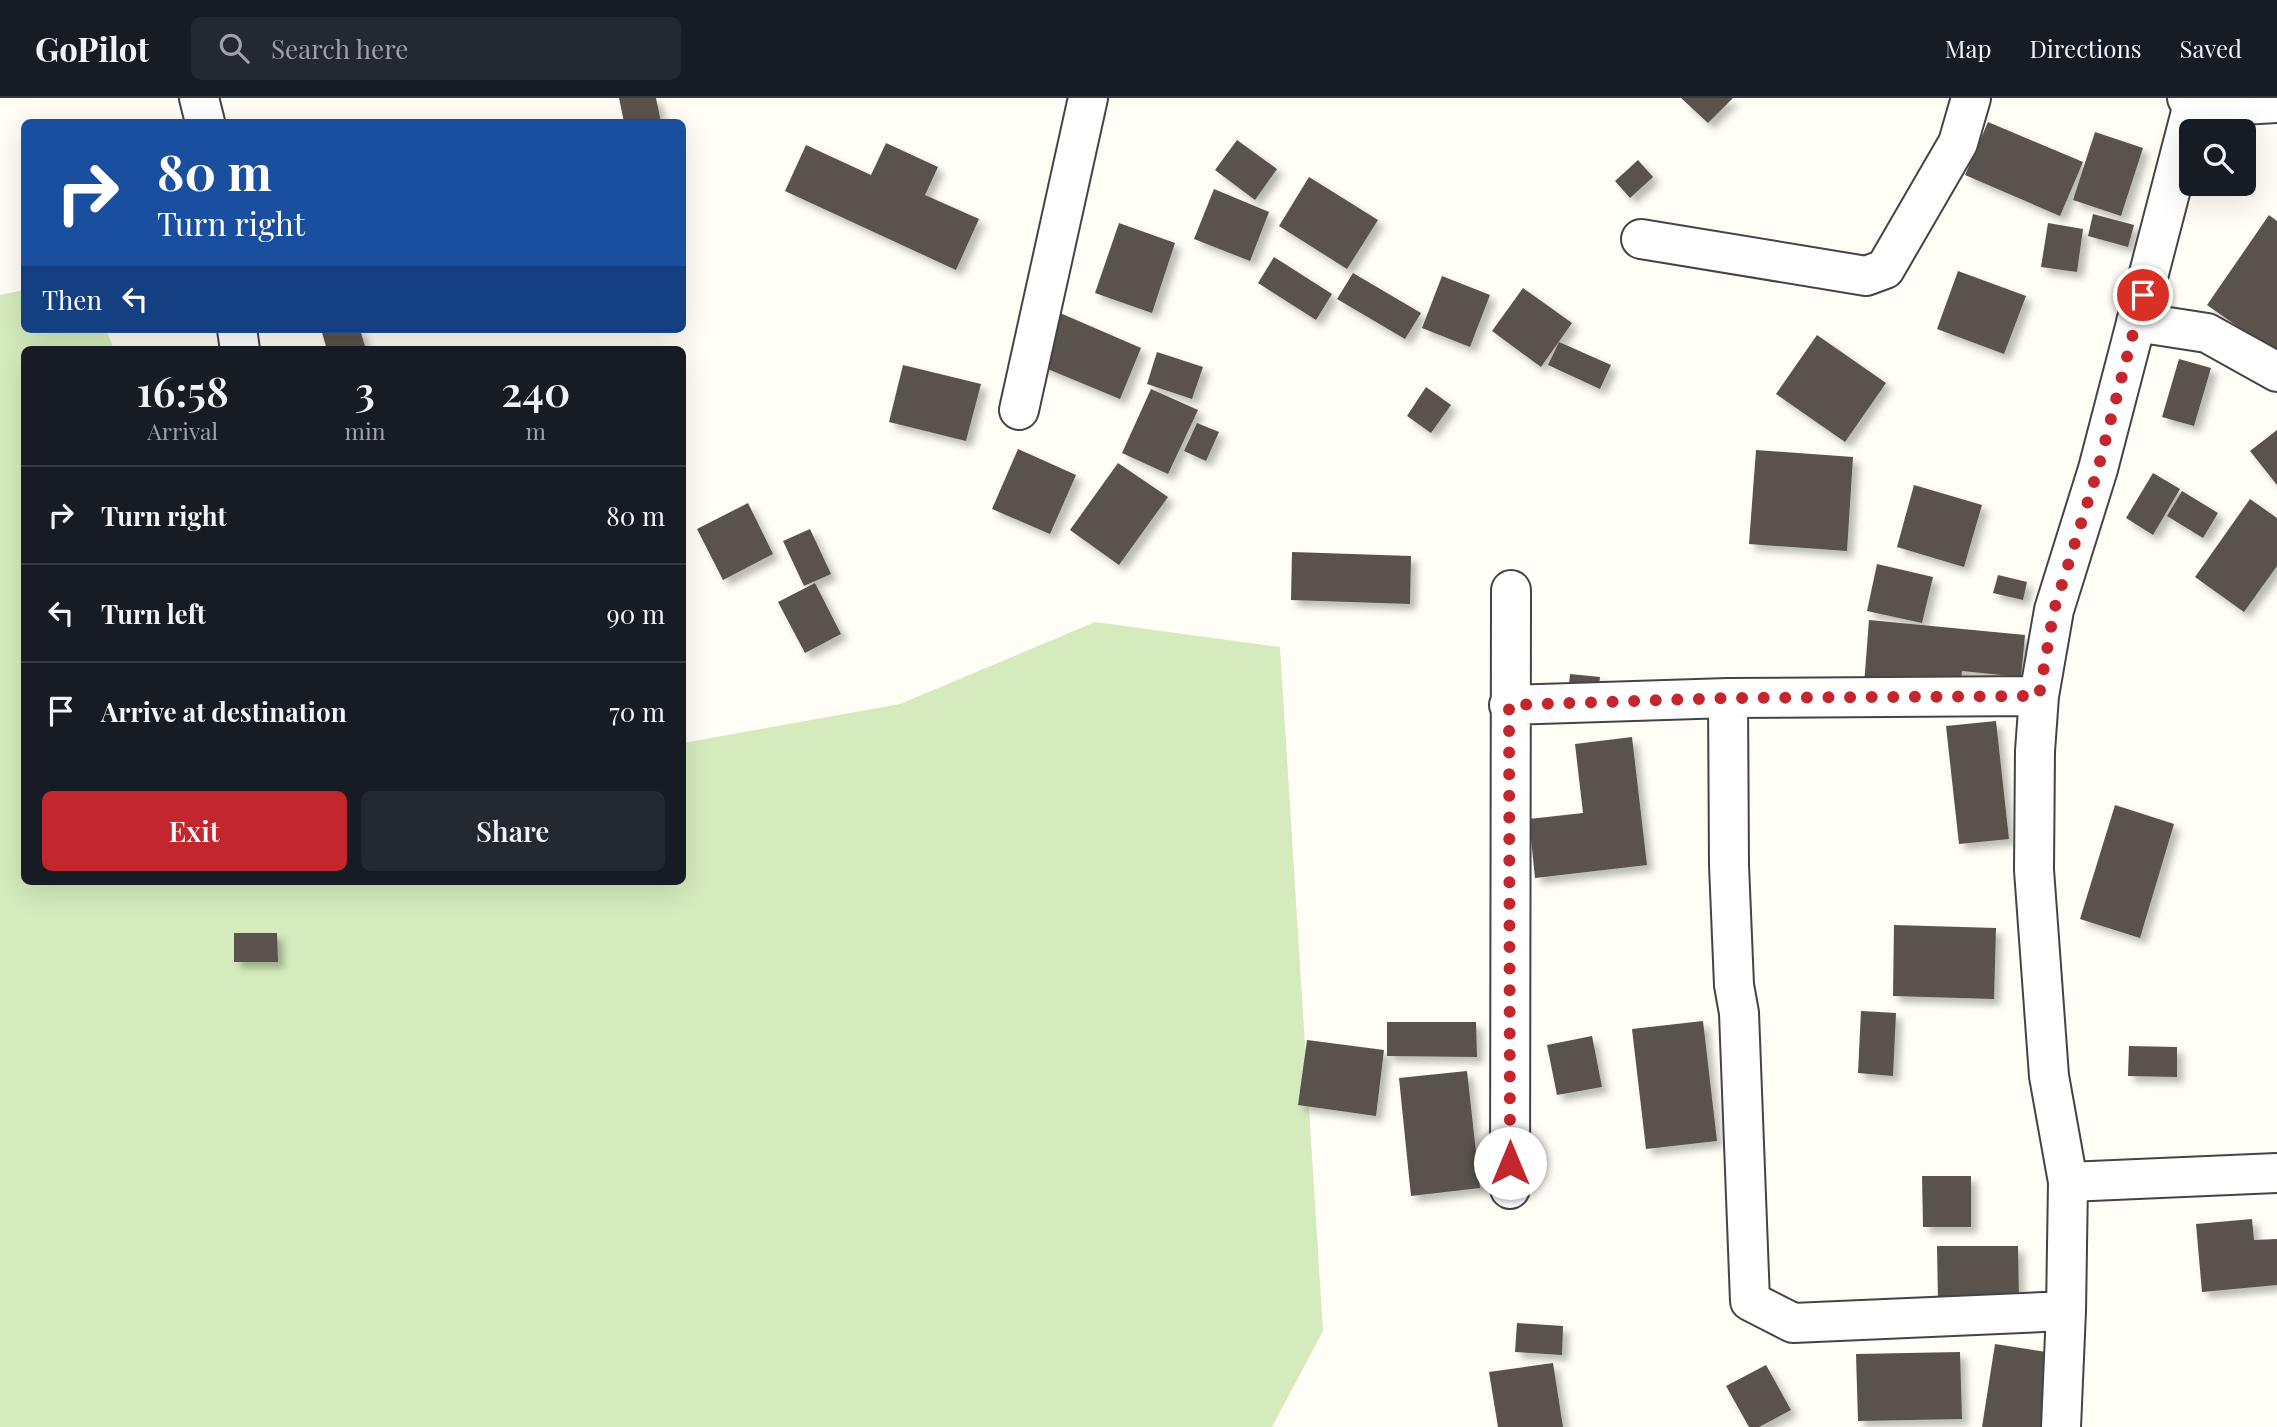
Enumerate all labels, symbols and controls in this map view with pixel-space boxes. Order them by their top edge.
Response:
search box [191,17,681,80]
text: GoPilot [35,26,149,70]
icon: search [215,29,253,67]
text: Search here [271,31,408,66]
text: Map [1945,32,1991,64]
text: Directions [2029,32,2142,64]
text: Saved [2180,32,2242,64]
map controls [2179,119,2256,196]
button: search [2179,119,2256,196]
text: 80 m [157,138,272,203]
icon: right [42,147,133,238]
text: Turn right [157,201,305,244]
pin [2113,265,2173,325]
icon: arrive [2124,276,2162,314]
icon: left [116,280,154,318]
text: Then [42,282,102,317]
text: 16:58 [137,362,229,418]
text: 3 [355,362,375,418]
text: 240 [501,362,570,418]
text: Arrival [147,415,218,446]
text: min [344,415,385,446]
text: m [525,415,546,446]
icon: right [42,496,80,534]
text: Turn right [101,498,227,533]
text: 80 m [606,498,665,533]
icon: left [42,594,80,632]
text: Turn left [101,596,206,631]
text: 90 m [607,596,665,631]
icon: arrive [42,692,80,730]
text: Arrive at destination [101,694,347,729]
text: 70 m [609,694,665,729]
button: Exit [42,791,347,871]
button: Share [361,791,665,871]
position arrow [1473,1126,1547,1200]

